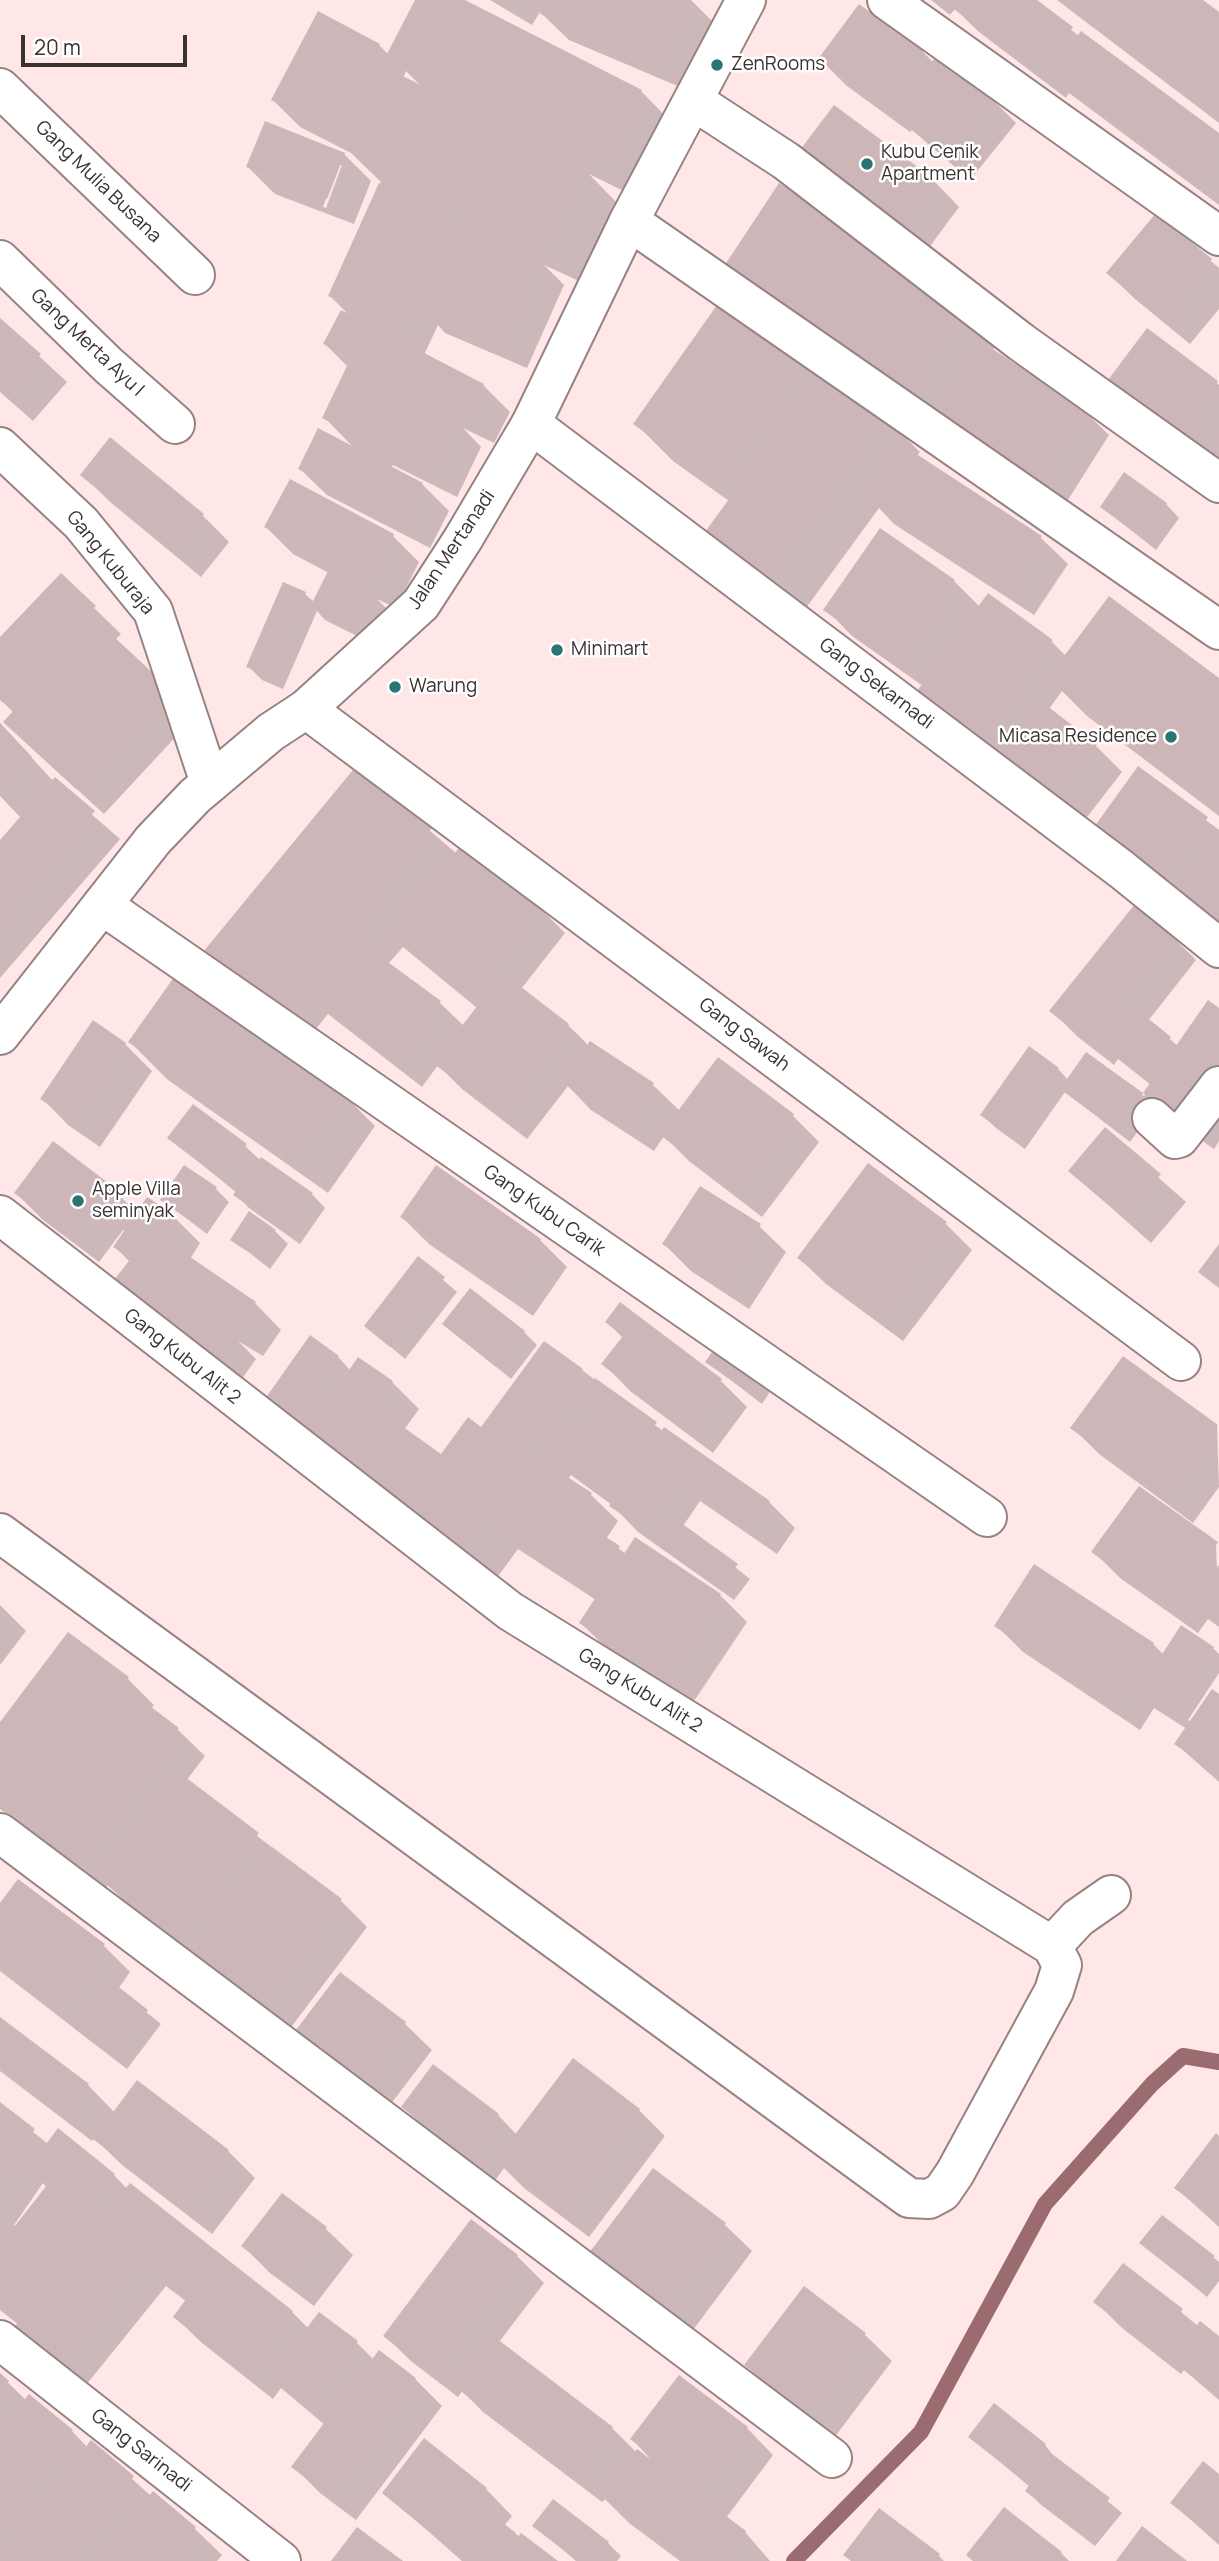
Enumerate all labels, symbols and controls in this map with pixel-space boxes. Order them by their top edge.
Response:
scale bar [24,21,191,65]
text: 20 m [34,33,81,61]
place label: ZenRooms [731,54,825,76]
marker: ZenRooms [709,57,725,73]
street label: Gang Mulia Busana [30,116,166,248]
place label: Kubu Cenik Apartment [881,142,979,186]
marker: Kubu Cenik Apartment [859,156,875,172]
street label: Gang Merta Ayu I [26,285,148,401]
street label: Jalan Mertanadi [404,486,500,614]
street label: Gang Kuburaja [61,506,159,620]
street label: Gang Sekarnadi [814,634,938,734]
place label: Minimart [571,639,648,661]
marker: Minimart [549,642,565,658]
place label: Warung [409,676,477,698]
marker: Warung [387,679,403,695]
place label: Micasa Residence [999,726,1157,748]
marker: Micasa Residence [1163,729,1179,745]
street label: Gang Sawah [694,993,794,1077]
street label: Gang Kubu Carik [479,1161,609,1261]
place label: Apple Villa seminyak [92,1179,181,1223]
marker: Apple Villa seminyak [70,1193,86,1209]
street label: Gang Kubu Alit 2 [119,1304,245,1410]
street label: Gang Kubu Alit 2 [574,1644,706,1738]
street label: Gang Sarinadi [86,2405,196,2497]

